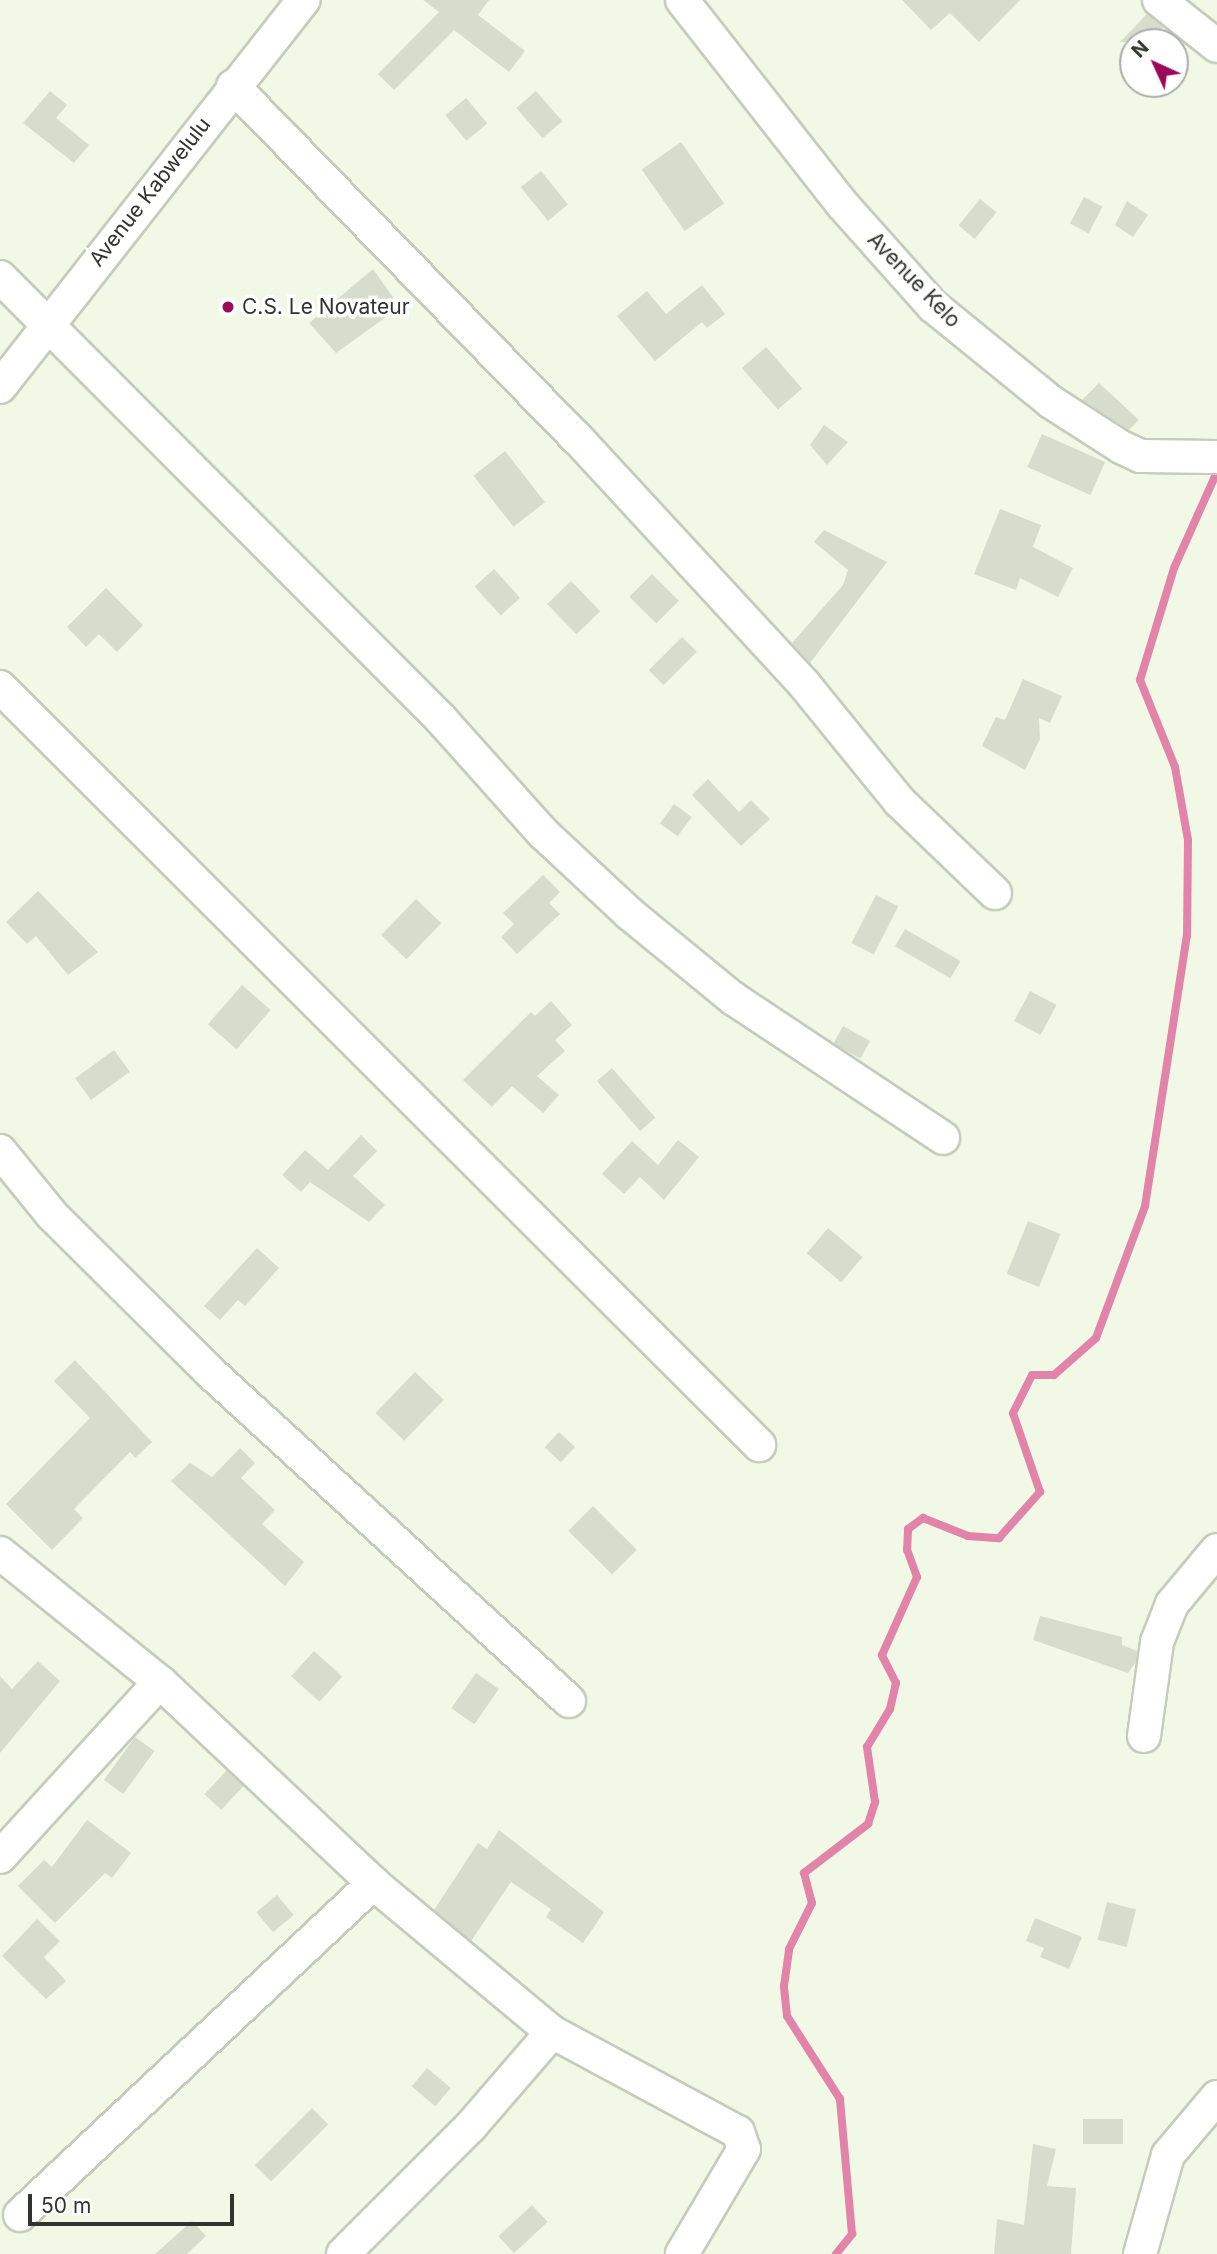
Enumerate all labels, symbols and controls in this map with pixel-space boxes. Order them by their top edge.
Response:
north arrow [1119,28,1189,98]
text: N [1127,36,1153,62]
street label: Avenue Kabwelulu [84,112,216,272]
street label: Avenue Kelo [862,227,966,333]
place label: C.S. Le Novateur [242,294,410,320]
marker: C.S. Le Novateur [220,299,236,315]
scale bar [32,2180,238,2224]
text: 50 m [41,2193,91,2218]

